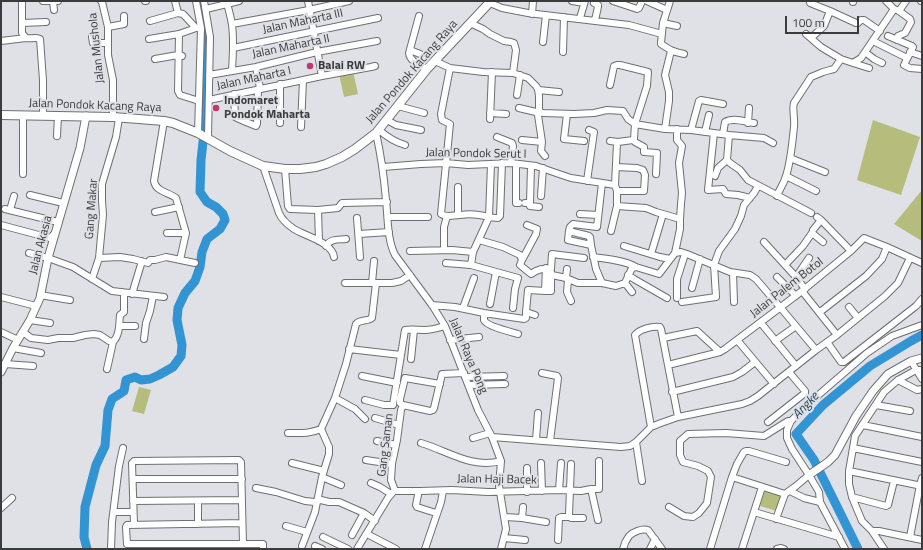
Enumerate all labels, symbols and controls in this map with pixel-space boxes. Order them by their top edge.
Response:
street label: Jalan Maharta III [262,6,344,38]
scale bar [787,8,861,34]
street label: Jalan Mushola [86,12,108,84]
text: 100 m [792,13,825,32]
street label: Jalan Pondok Kacang Raya [363,17,461,127]
street label: Jalan Maharta II [251,32,331,62]
place label: Balai RW [318,59,365,73]
marker: Balai RW [305,61,315,71]
street label: Jalan Maharta I [215,64,293,94]
place label: Indomaret Pondok Maharta [224,94,310,122]
street label: Jalan Pondok Kacang Raya [28,96,162,116]
marker: Indomaret Pondok Maharta [211,103,221,113]
street label: Jalan Pondok Serut I [425,146,527,162]
street label: Gang Makar [83,178,101,240]
street label: Jalan Akasia [26,214,56,276]
street label: Jalan Palem Botol [748,255,826,321]
street label: Jalan Raya Pong [446,316,490,396]
water label: Angke [789,389,823,423]
street label: Gang Saman [375,413,397,477]
street label: Jalan Haji Bacek [457,472,537,488]

